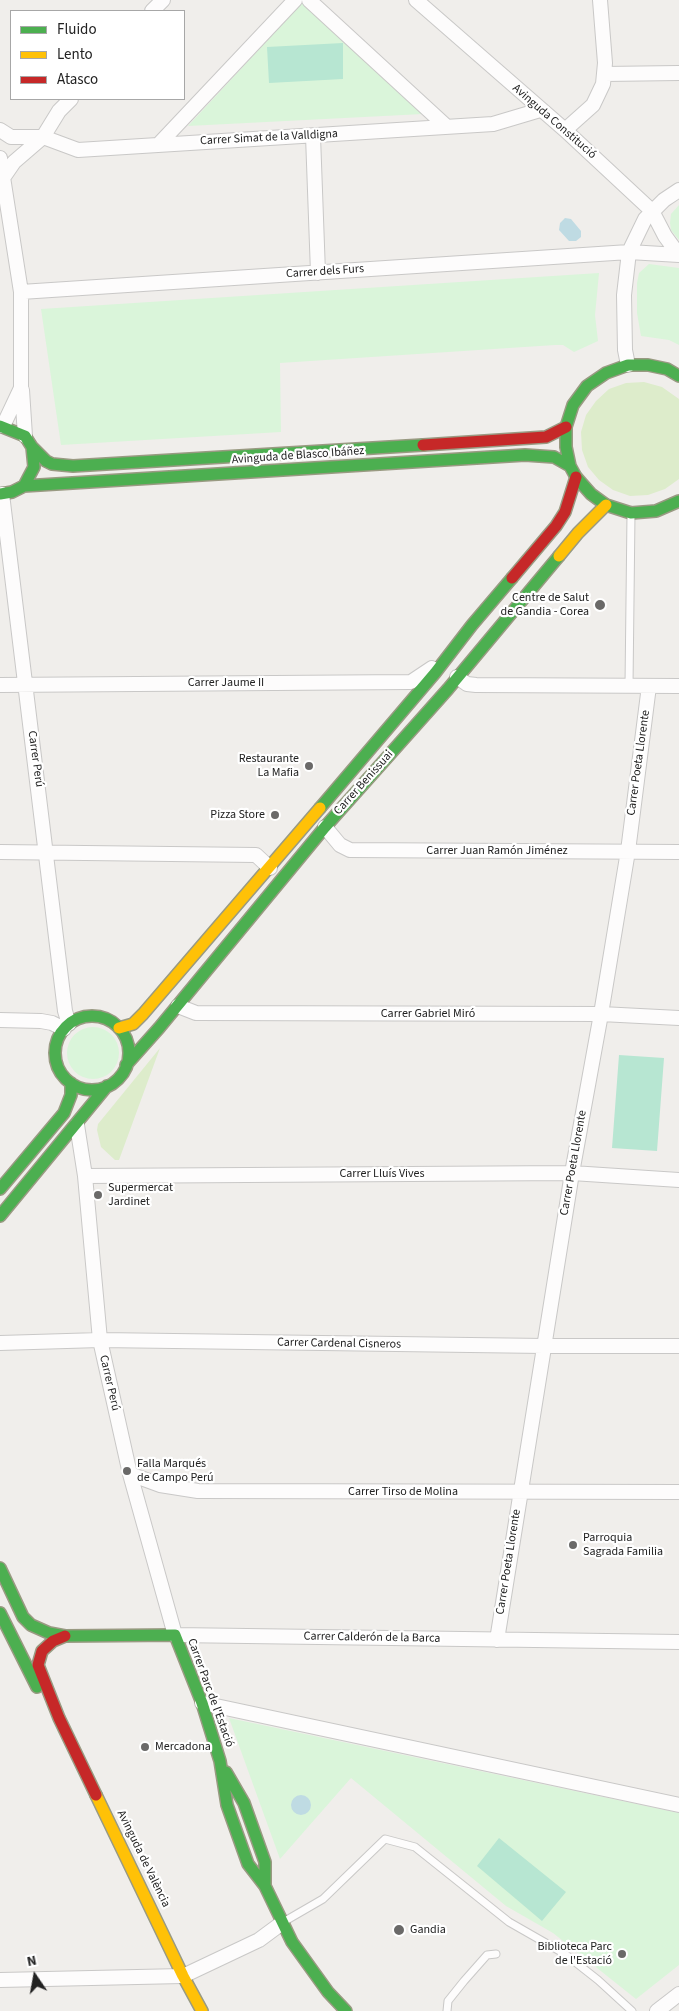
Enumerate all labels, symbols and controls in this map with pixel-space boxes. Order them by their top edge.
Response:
legend [10,10,185,100]
text: Fluido [57,19,97,40]
text: Lento [57,44,93,65]
text: Atasco [57,69,98,90]
street label: Avinguda Constitució [509,82,599,162]
street label: Carrer Simat de la Valldigna [200,127,338,149]
street label: Carrer dels Furs [286,262,364,282]
street label: Avinguda de Blasco Ibáñez [231,444,365,468]
place label: Centre de Salut de Gandia - Corea [501,591,589,619]
marker: Centre de Salut de Gandia - Corea [593,598,607,612]
street label: Carrer Jaume II [188,676,264,690]
street label: Carrer Poeta Llorente [624,709,654,817]
street label: Carrer Perú [24,730,46,788]
street label: Carrer Benissuai [331,748,397,818]
place label: Restaurante La Mafia [239,752,299,780]
marker: Restaurante La Mafia [303,760,315,772]
place label: Pizza Store [210,808,265,822]
marker: Pizza Store [269,809,281,821]
street label: Carrer Juan Ramón Jiménez [426,844,568,858]
street label: Carrer Gabriel Miró [381,1007,475,1021]
street label: Carrer Poeta Llorente [558,1109,590,1217]
street label: Carrer Lluís Vives [339,1167,425,1181]
place label: Supermercat Jardinet [108,1181,173,1209]
marker: Supermercat Jardinet [92,1189,104,1201]
street label: Carrer Cardenal Cisneros [277,1336,401,1352]
street label: Carrer Perú [96,1354,122,1412]
place label: Falla Marqués de Campo Perú [137,1457,214,1485]
marker: Falla Marqués de Campo Perú [121,1465,133,1477]
street label: Carrer Tirso de Molina [348,1485,458,1499]
street label: Carrer Poeta Llorente [494,1508,524,1616]
place label: Parroquia Sagrada Familia [583,1531,663,1559]
marker: Parroquia Sagrada Familia [567,1539,579,1551]
street label: Carrer Calderón de la Barca [303,1630,441,1646]
street label: Carrer Parc de l'Estació [184,1637,236,1749]
place label: Mercadona [155,1740,211,1754]
marker: Mercadona [139,1741,151,1753]
street label: Avinguda de València [113,1808,173,1910]
marker: Gandia [392,1923,406,1937]
place label: Gandia [410,1923,446,1937]
place label: Biblioteca Parc de l'Estació [538,1940,612,1968]
marker: Biblioteca Parc de l'Estació [616,1948,628,1960]
north arrow [10,1951,60,2001]
text: N [25,1951,39,1972]

